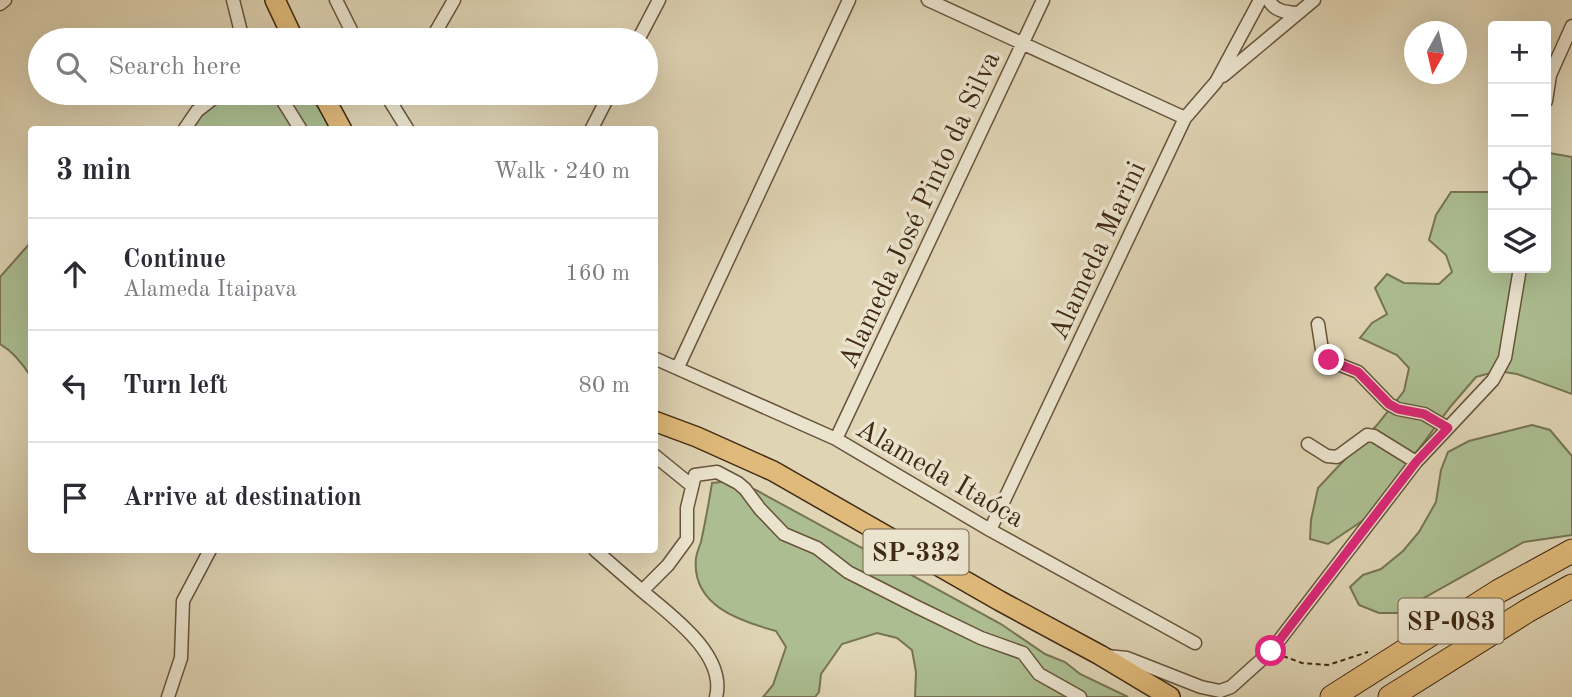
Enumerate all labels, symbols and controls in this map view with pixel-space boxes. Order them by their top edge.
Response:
north arrow [1404,21,1467,84]
map controls [1488,21,1551,273]
button: + [1488,21,1551,84]
search box [28,28,658,105]
street label: Alameda José Pinto da Silva [835,47,1007,373]
icon: search [52,48,90,86]
text: Search here [108,54,241,80]
button: − [1488,84,1551,147]
button: locate [1488,147,1551,210]
text: 3 min [56,156,131,186]
street label: Alameda Marini [1045,158,1152,345]
text: Walk · 240 m [494,160,630,183]
button: layers [1488,210,1551,273]
text: Continue [123,247,226,273]
icon: ahead [56,255,94,293]
text: 160 m [565,262,630,285]
text: Alameda Itaipava [123,278,297,301]
route end [1313,344,1344,375]
icon: left [56,367,94,405]
text: Turn left [123,373,228,399]
text: 80 m [579,374,630,397]
street label: Alameda Itaóca [851,415,1028,534]
icon: arrive [56,479,94,517]
text: Arrive at destination [123,485,362,511]
road number: SP-332 [864,530,968,574]
road number: SP-083 [1398,598,1504,643]
route start [1255,635,1286,666]

